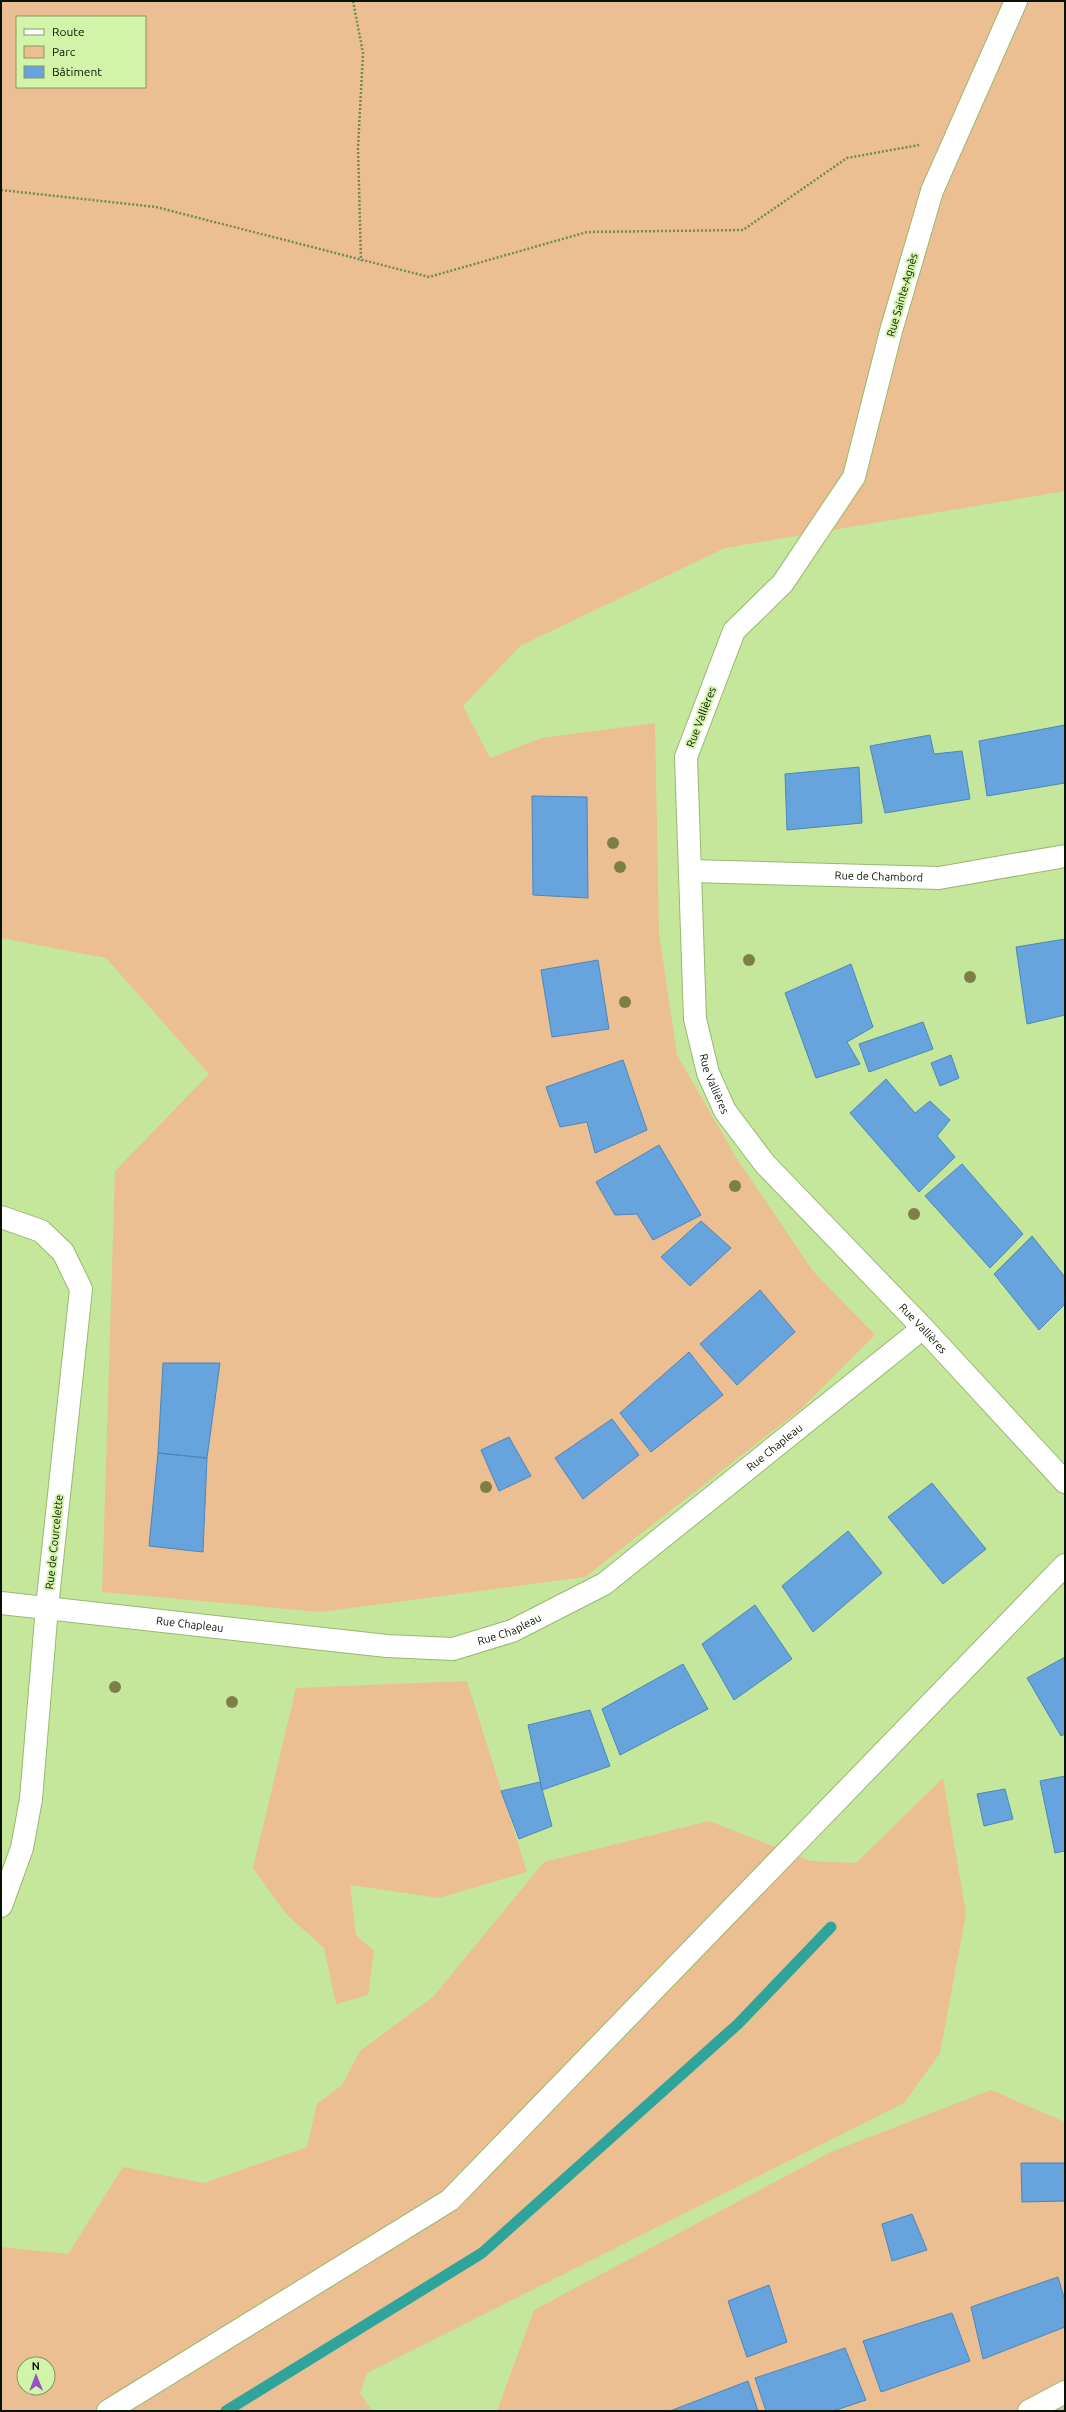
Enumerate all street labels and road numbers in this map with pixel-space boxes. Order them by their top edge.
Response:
street label: Rue Sainte-Agnès [884,252,920,338]
street label: Rue Vallières [684,685,718,749]
street label: Rue de Chambord [835,869,923,884]
street label: Rue Vallières [698,1052,732,1116]
street label: Rue Vallières [897,1301,949,1356]
street label: Rue Chapleau [744,1421,805,1473]
street label: Rue de Courcelette [43,1494,65,1590]
street label: Rue Chapleau [476,1611,543,1647]
street label: Rue Chapleau [155,1614,224,1634]

